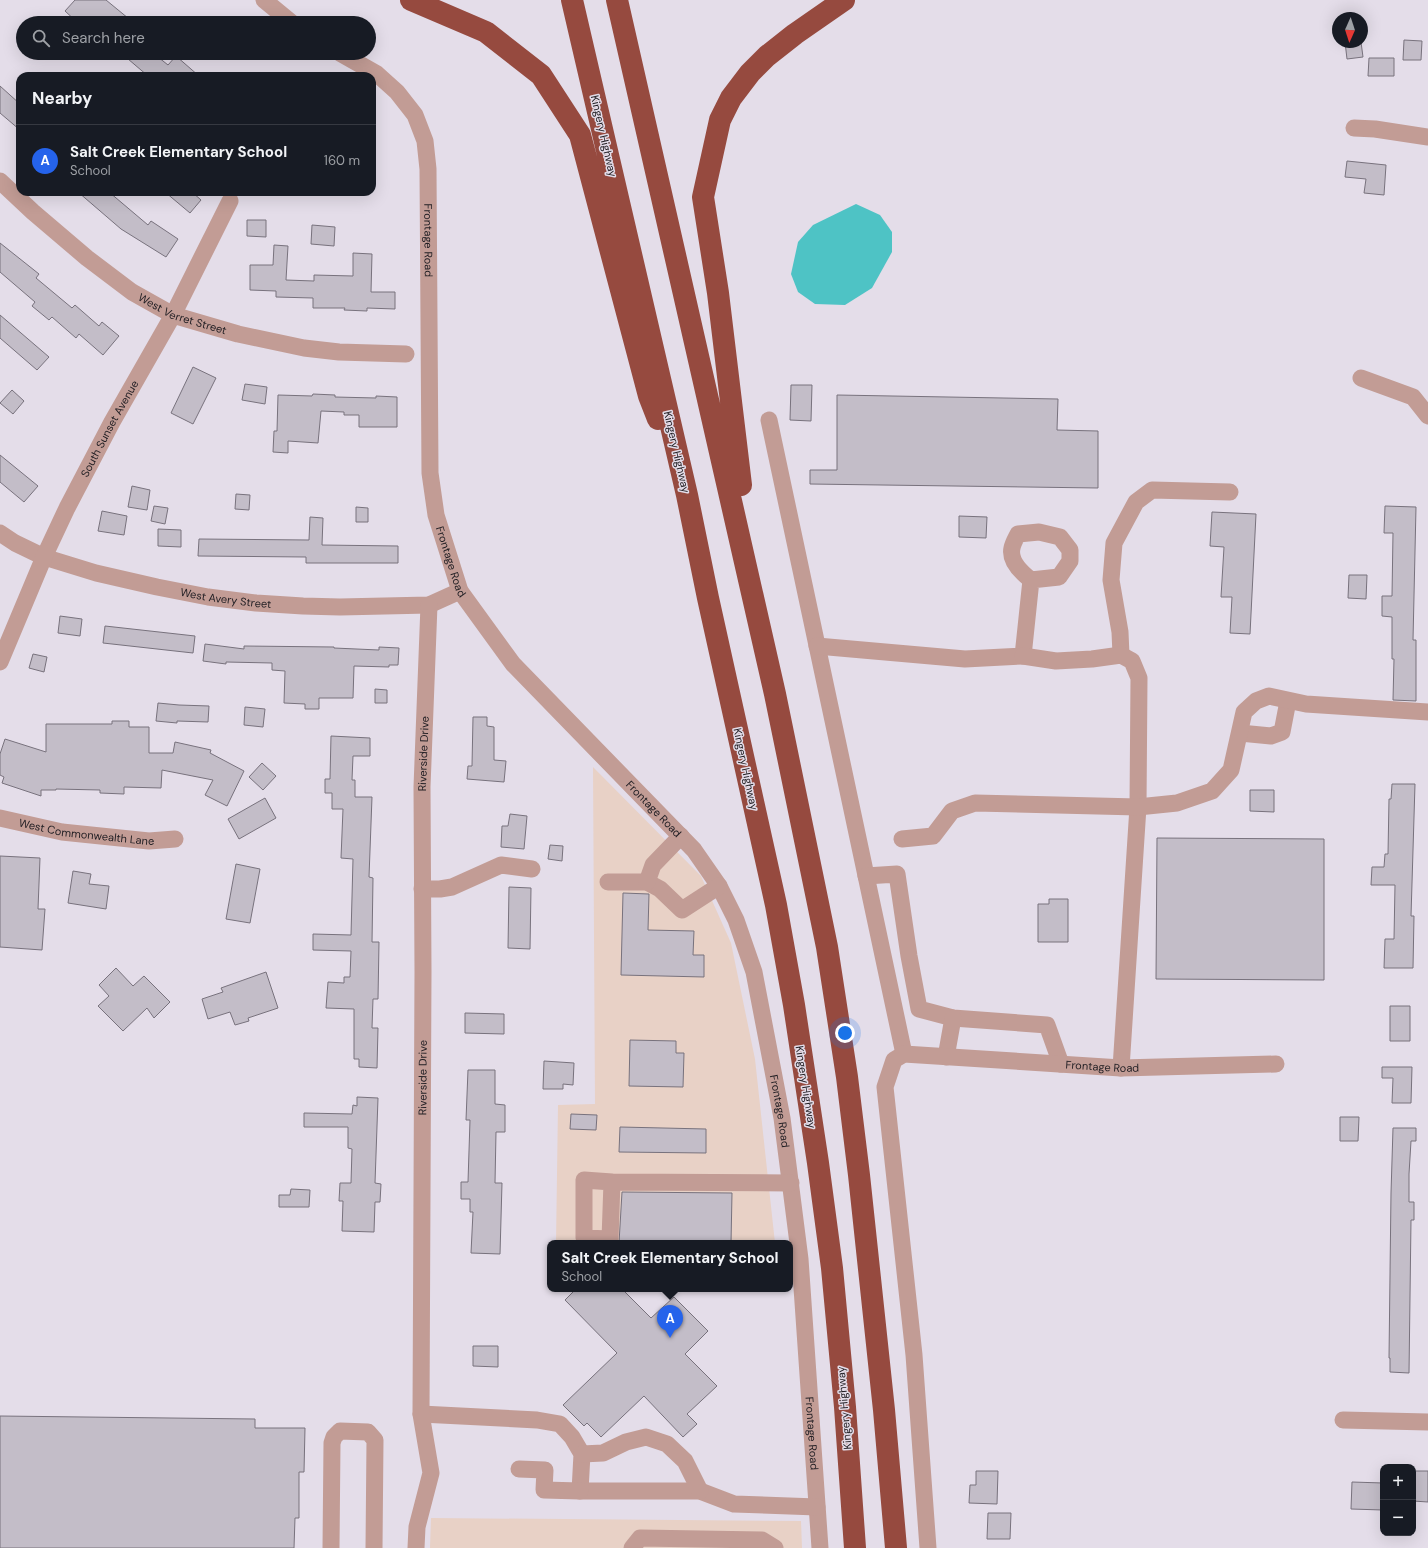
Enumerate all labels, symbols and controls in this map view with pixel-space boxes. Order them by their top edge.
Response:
north arrow [1332,12,1368,48]
search box [16,16,376,60]
icon: search [30,27,52,49]
text: Search here [62,28,145,48]
text: Nearby [32,87,92,109]
street label: Kingery Highway [588,94,620,178]
text: Salt Creek Elementary School [70,142,287,162]
text: A [40,152,50,169]
text: 160 m [324,152,360,169]
text: School [70,162,111,179]
street label: Frontage Road [421,203,436,277]
street label: West Verret Street [136,290,228,337]
street label: South Sunset Avenue [77,378,141,479]
street label: Kingery Highway [661,410,693,494]
street label: Frontage Road [433,524,469,600]
street label: West Avery Street [179,585,272,611]
street label: Riverside Drive [415,716,432,791]
street label: Kingery Highway [730,727,762,811]
street label: Frontage Road [623,777,685,840]
street label: West Commonwealth Lane [18,816,155,848]
your location [835,1023,855,1043]
street label: Riverside Drive [415,1040,430,1115]
street label: Kingery Highway [793,1045,819,1129]
street label: Frontage Road [1065,1057,1139,1075]
street label: Frontage Road [767,1074,793,1148]
popup [547,1240,793,1292]
text: Salt Creek Elementary School [561,1248,779,1268]
text: School [561,1268,602,1285]
pin: A [657,1305,683,1338]
street label: Kingery Highway [833,1366,855,1450]
street label: Frontage Road [803,1396,822,1471]
map controls [1380,1464,1416,1536]
button: + [1380,1464,1416,1500]
button: − [1380,1500,1416,1536]

